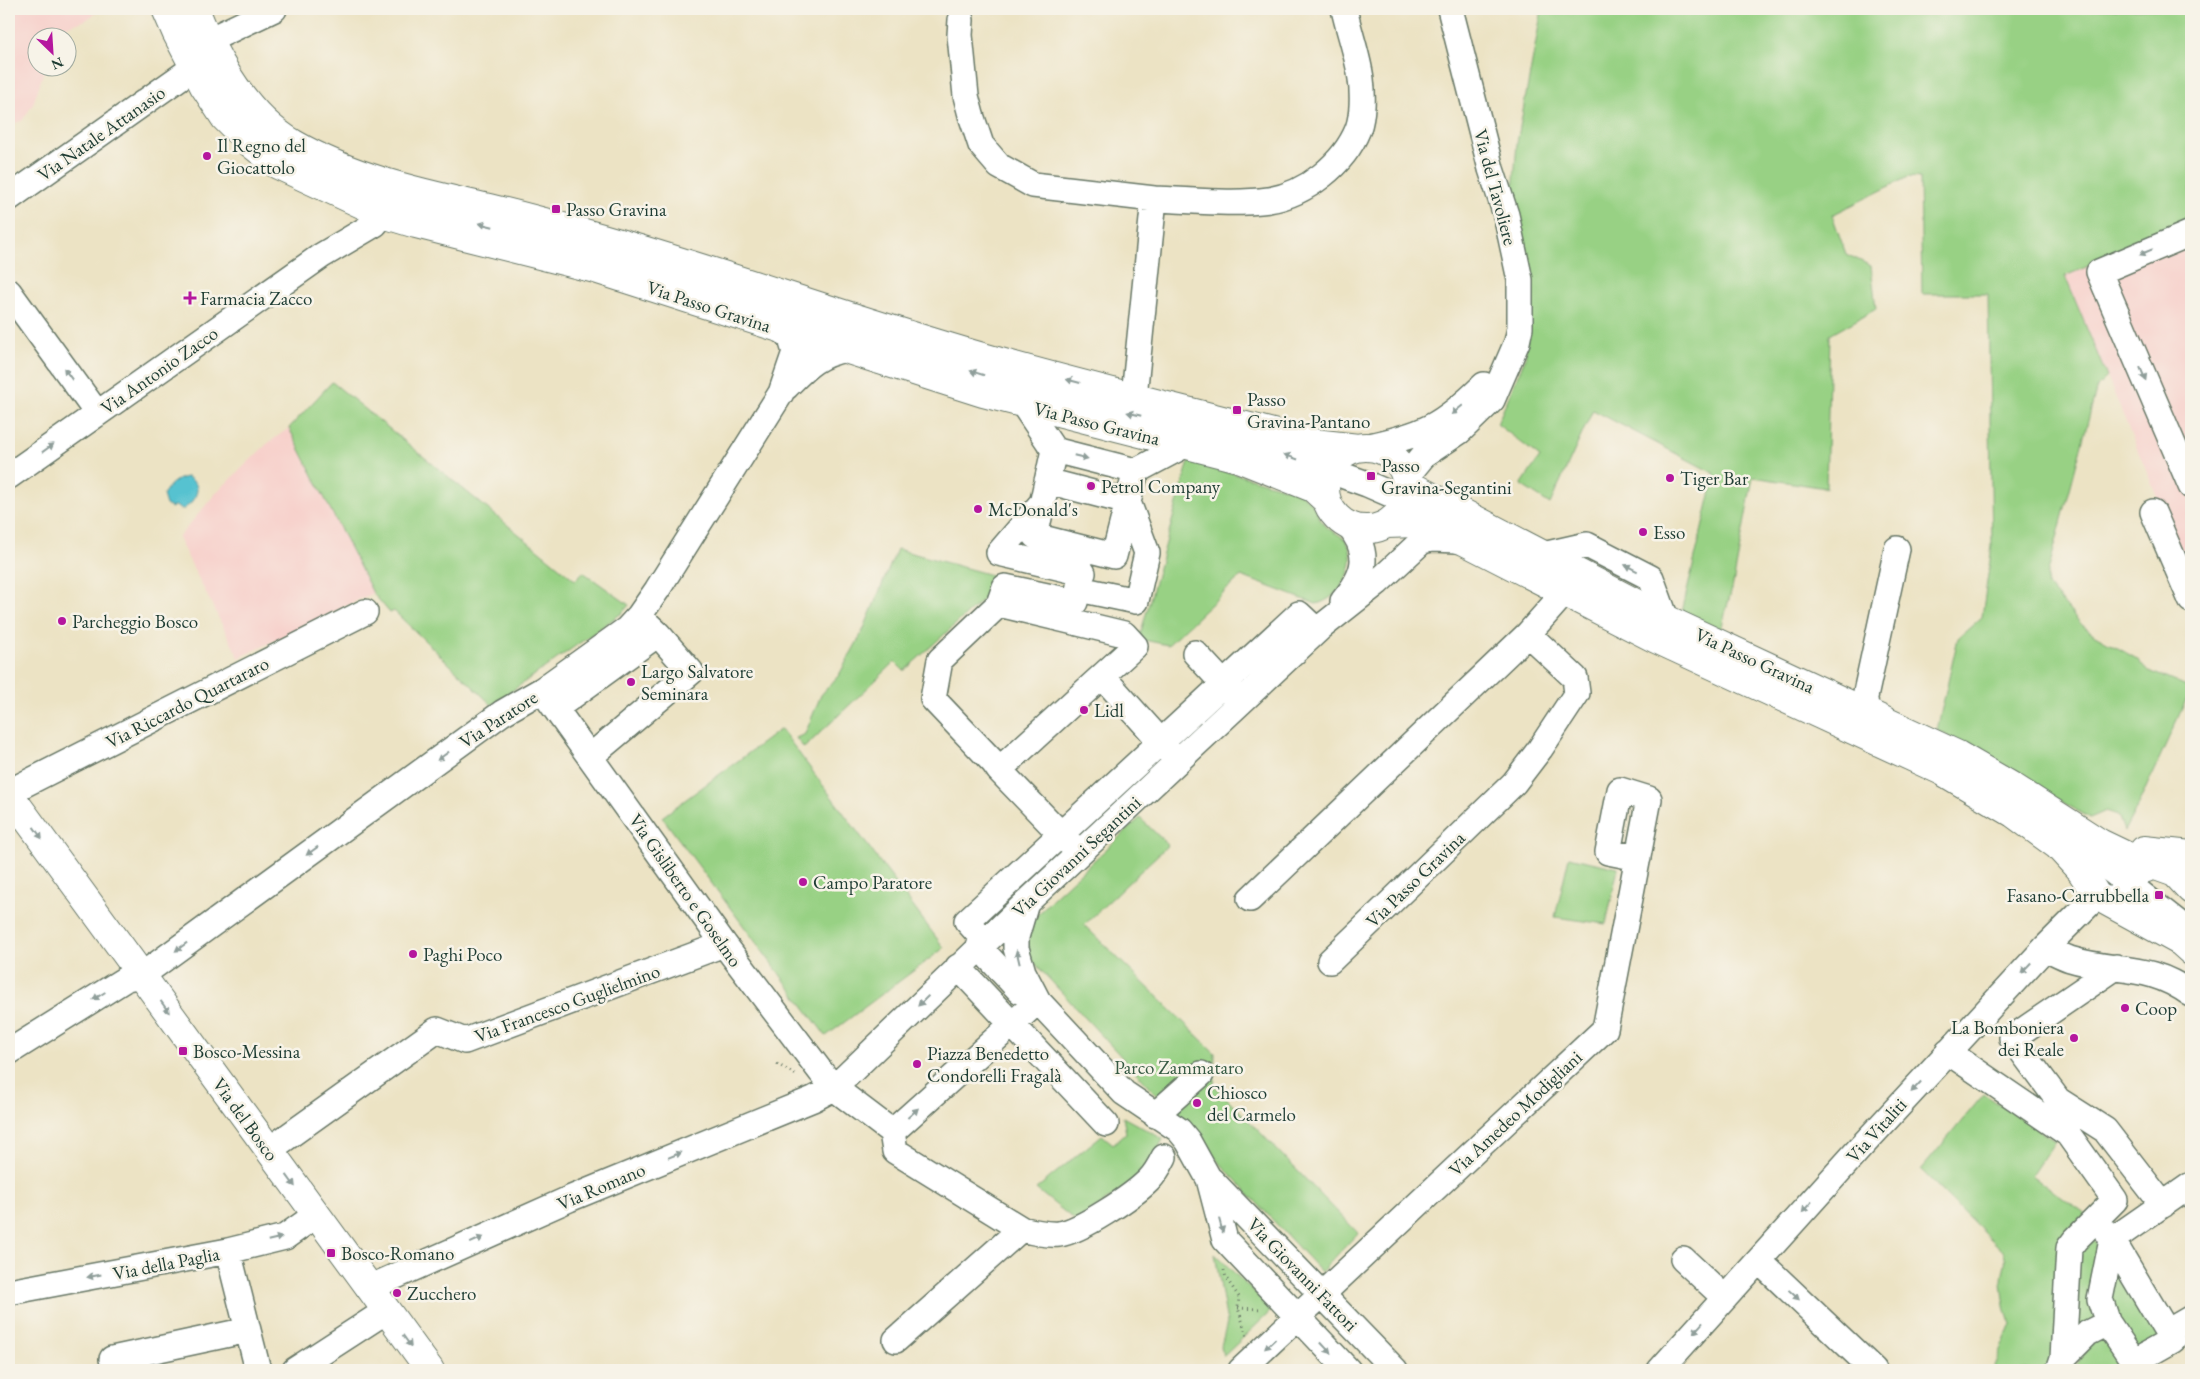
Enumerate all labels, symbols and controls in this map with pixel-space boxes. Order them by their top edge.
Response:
north arrow [28,28,78,78]
text: N [48,53,66,75]
street label: Via Natale Attanasio [32,80,170,187]
street label: Via del Tavoliere [1468,126,1523,248]
place label: Il Regno del Giocattolo [217,133,306,180]
marker: Il Regno del Giocattolo [201,150,213,162]
place label: Passo Gravina [566,197,667,222]
marker: Passo Gravina [550,203,562,215]
one-way arrow [479,221,494,229]
one-way arrow [2139,249,2153,257]
street label: Via Passo Gravina [644,275,774,338]
place label: Farmacia Zacco [200,286,312,311]
marker: Farmacia Zacco [184,292,196,304]
street label: Via Antonio Zacco [96,321,223,420]
one-way arrow [63,367,73,381]
one-way arrow [2139,367,2147,382]
one-way arrow [969,369,984,376]
one-way arrow [1065,376,1080,384]
place label: Passo Gravina-Pantano [1247,387,1370,434]
street label: Via Passo Gravina [1031,396,1163,451]
marker: Passo Gravina-Pantano [1231,404,1243,416]
one-way arrow [1451,404,1464,415]
one-way arrow [1126,410,1141,418]
one-way arrow [41,443,55,453]
one-way arrow [1283,452,1298,460]
one-way arrow [1073,453,1088,461]
place label: Passo Gravina-Segantini [1381,453,1512,500]
place label: Tiger Bar [1680,466,1749,491]
marker: Passo Gravina-Segantini [1365,470,1377,482]
marker: Tiger Bar [1664,472,1676,484]
place label: Petrol Company [1101,474,1221,499]
marker: Petrol Company [1085,480,1097,492]
place label: McDonald's [988,497,1078,522]
marker: McDonald's [972,503,984,515]
place label: Esso [1653,520,1685,545]
marker: Esso [1637,526,1649,538]
one-way arrow [1624,564,1639,572]
place label: Parcheggio Bosco [72,609,198,634]
marker: Parcheggio Bosco [56,615,68,627]
street label: Via Passo Gravina [1691,622,1819,699]
street label: Via Riccardo Quartararo [101,650,273,754]
place label: Largo Salvatore Seminara [641,659,753,706]
marker: Largo Salvatore Seminara [625,676,637,688]
street label: Via Paratore [454,685,542,754]
place label: Lidl [1094,698,1124,723]
marker: Lidl [1078,704,1090,716]
one-way arrow [437,750,450,761]
street label: Via Giovanni Segantini [1007,790,1146,923]
street label: Via Gisliberto e Goselmo [623,809,748,972]
street label: Via Passo Gravina [1360,825,1471,933]
one-way arrow [33,826,43,840]
one-way arrow [305,846,319,856]
place label: Campo Paratore [813,870,932,895]
marker: Campo Paratore [797,876,809,888]
place label: Fasano-Carrubbella [2006,883,2149,908]
marker: Fasano-Carrubbella [2153,889,2165,901]
one-way arrow [174,942,188,952]
place label: Paghi Poco [423,942,502,967]
marker: Paghi Poco [407,948,419,960]
one-way arrow [1014,949,1022,964]
street label: Via Francesco Guglielmino [471,958,663,1049]
one-way arrow [2020,961,2032,973]
one-way arrow [92,991,105,1001]
one-way arrow [917,995,929,1007]
place label: Coop [2135,996,2177,1021]
one-way arrow [160,1000,170,1014]
marker: Coop [2119,1002,2131,1014]
place label: La Bomboniera dei Reale [1951,1015,2064,1062]
marker: La Bomboniera dei Reale [2068,1032,2080,1044]
place label: Bosco-Messina [193,1039,301,1064]
place label: Piazza Benedetto Condorelli Fragalà [927,1041,1062,1088]
marker: Bosco-Messina [177,1045,189,1057]
street label: Via Amedeo Modigliani [1443,1045,1588,1182]
park label: Parco Zammataro [1114,1055,1244,1080]
marker: Piazza Benedetto Condorelli Fragalà [911,1058,923,1070]
street label: Via del Bosco [207,1073,284,1166]
place label: Chiosco del Carmelo [1207,1080,1296,1127]
one-way arrow [1910,1080,1922,1092]
street label: Via Vitaliti [1841,1092,1912,1168]
marker: Chiosco del Carmelo [1191,1097,1203,1109]
one-way arrow [906,1107,918,1119]
one-way arrow [668,1151,682,1159]
street label: Via Romano [553,1157,649,1216]
one-way arrow [286,1174,296,1188]
one-way arrow [1801,1201,1813,1213]
street label: Via Giovanni Fattori [1242,1212,1364,1337]
one-way arrow [1218,1218,1226,1233]
one-way arrow [267,1235,282,1243]
one-way arrow [470,1235,484,1243]
street label: Via della Paglia [111,1241,222,1286]
place label: Bosco-Romano [341,1241,454,1266]
marker: Bosco-Romano [325,1247,337,1259]
one-way arrow [85,1273,101,1281]
place label: Zucchero [407,1281,477,1306]
marker: Zucchero [391,1287,403,1299]
one-way arrow [1788,1289,1800,1301]
one-way arrow [1692,1322,1704,1334]
one-way arrow [402,1334,412,1347]
one-way arrow [1264,1338,1276,1350]
one-way arrow [1320,1341,1332,1353]

